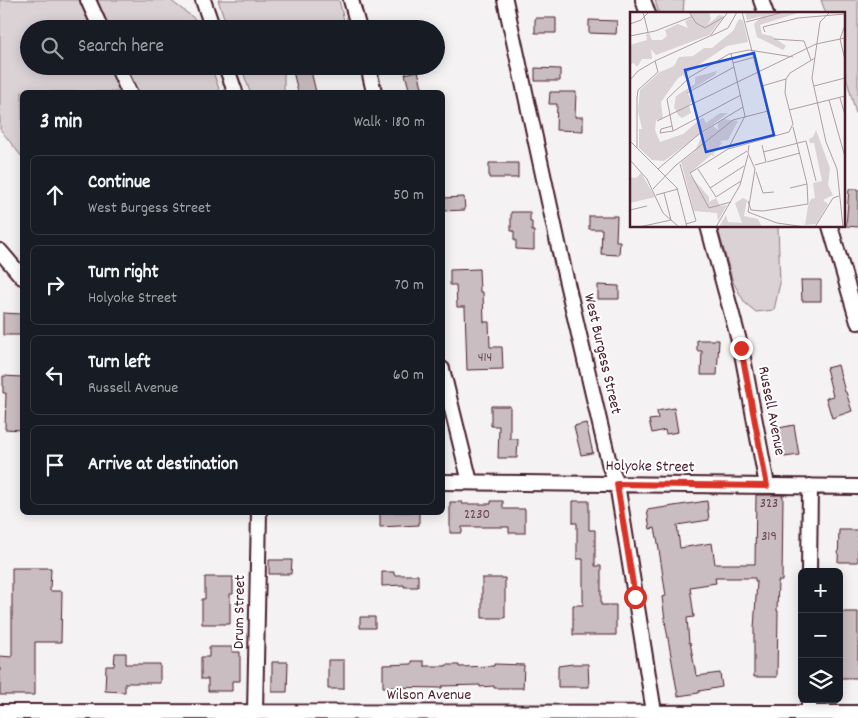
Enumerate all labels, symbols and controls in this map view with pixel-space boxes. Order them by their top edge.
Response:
inset map [630,12,846,228]
search box [20,20,445,75]
icon: search [38,34,66,62]
text: Search here [78,34,164,61]
text: 3 min [40,108,82,138]
text: Walk · 180 m [354,111,425,134]
text: Continue [88,170,150,197]
icon: ahead [41,181,69,209]
text: 50 m [393,184,424,207]
text: West Burgess Street [88,197,211,220]
text: Turn right [88,260,159,287]
icon: right [41,271,69,299]
text: 70 m [394,274,424,297]
text: Holyoke Street [88,287,177,310]
street label: West Burgess Street [577,291,627,417]
route end [730,337,753,360]
house number: 414 [478,348,492,368]
text: Turn left [88,350,151,377]
icon: left [41,361,69,389]
text: 60 m [393,364,424,387]
street label: Russell Avenue [751,365,791,457]
text: Russell Avenue [88,377,178,400]
icon: arrive [41,451,69,479]
text: Arrive at destination [88,452,238,479]
street label: Holyoke Street [605,455,695,479]
house number: 323 [760,494,778,514]
house number: 2230 [464,505,490,525]
house number: 319 [761,527,777,547]
map controls [798,568,843,703]
button: + [798,568,843,613]
street label: Drum Street [228,574,252,650]
route start [624,586,647,609]
button: − [798,613,843,658]
button: layers [798,658,843,703]
street label: Wilson Avenue [387,684,471,707]

